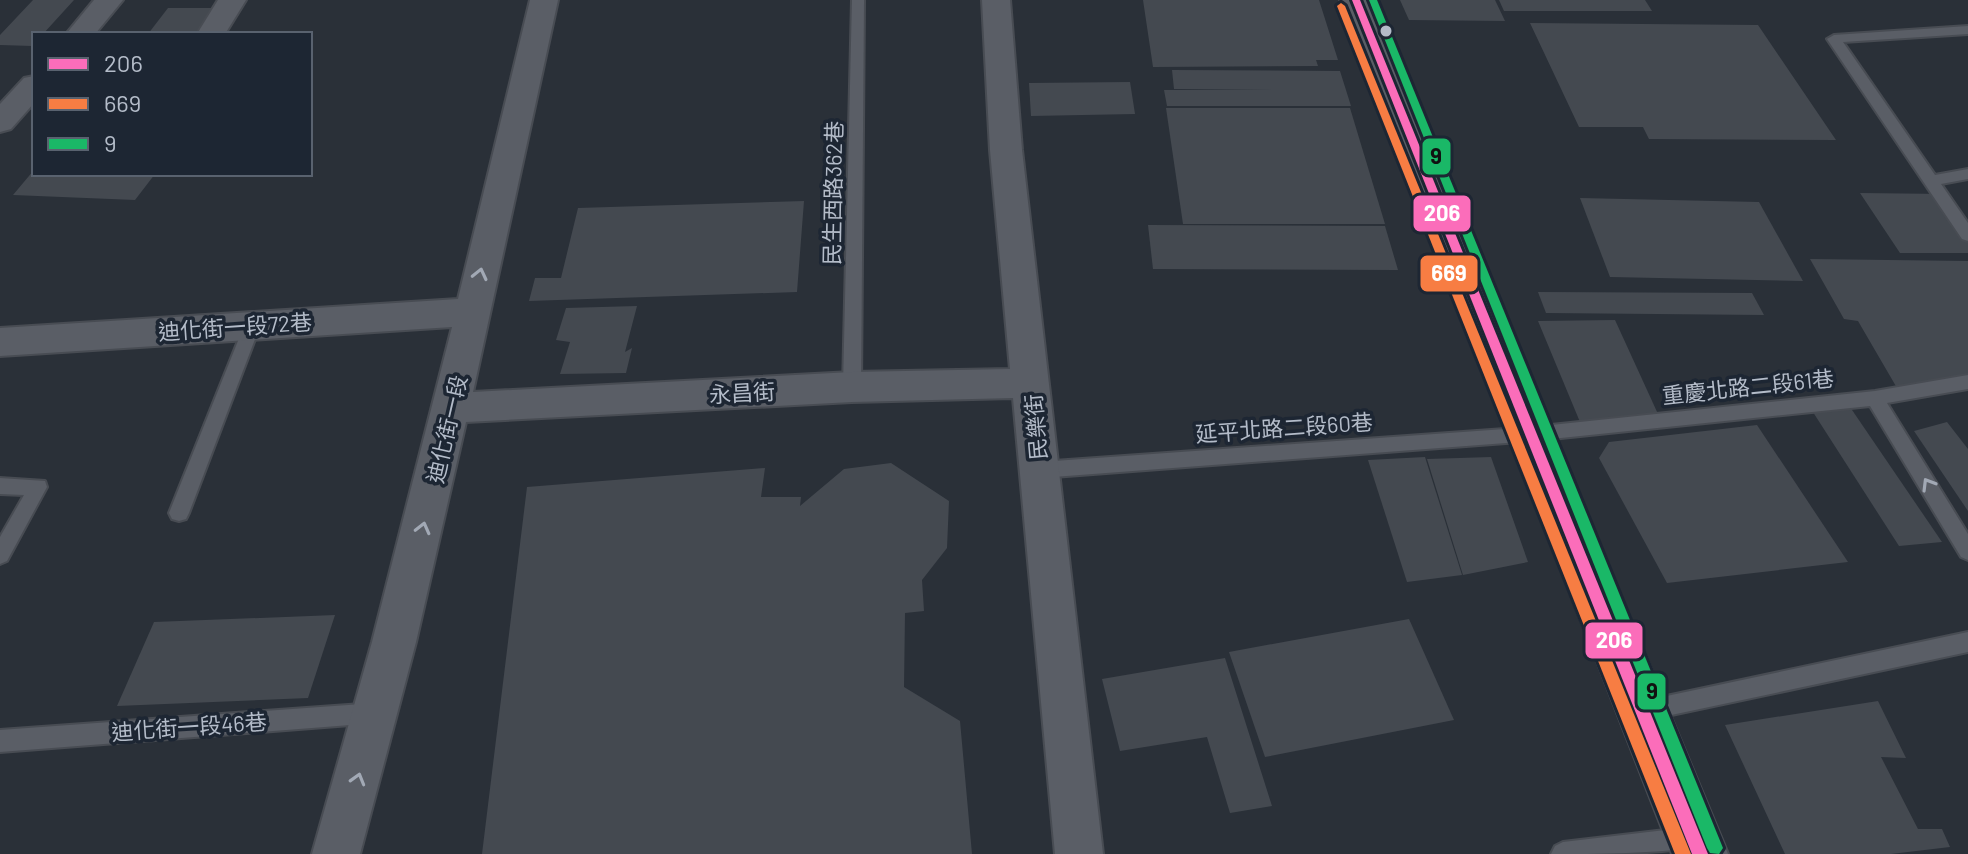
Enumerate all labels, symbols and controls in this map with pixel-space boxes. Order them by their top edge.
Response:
unlabelled marker [1378,23,1394,39]
legend [32,32,312,176]
text: 206 [104,48,143,77]
text: 669 [104,88,141,117]
street label: 民生西路362巷 [818,121,846,265]
text: 9 [104,128,117,157]
line badge: 9 [1421,137,1452,176]
text: 9 [1430,142,1442,168]
line badge: 206 [1412,194,1472,233]
text: 206 [1424,199,1461,225]
line badge: 669 [1419,254,1479,293]
text: 669 [1431,259,1467,285]
one-way arrow [470,267,487,281]
street label: 迪化街一段72巷 [157,308,313,344]
street label: 重慶北路二段61巷 [1661,364,1835,408]
street label: 迪化街一段 [421,372,471,485]
street label: 永昌街 [708,377,776,407]
street label: 民樂街 [1019,393,1051,461]
street label: 延平北路二段60巷 [1194,408,1374,446]
one-way arrow [1922,478,1937,493]
one-way arrow [414,521,431,535]
line badge: 206 [1584,621,1644,660]
text: 206 [1596,626,1633,652]
line badge: 9 [1636,672,1667,711]
text: 9 [1646,677,1658,703]
street label: 迪化街一段46巷 [110,708,267,744]
one-way arrow [349,773,365,787]

